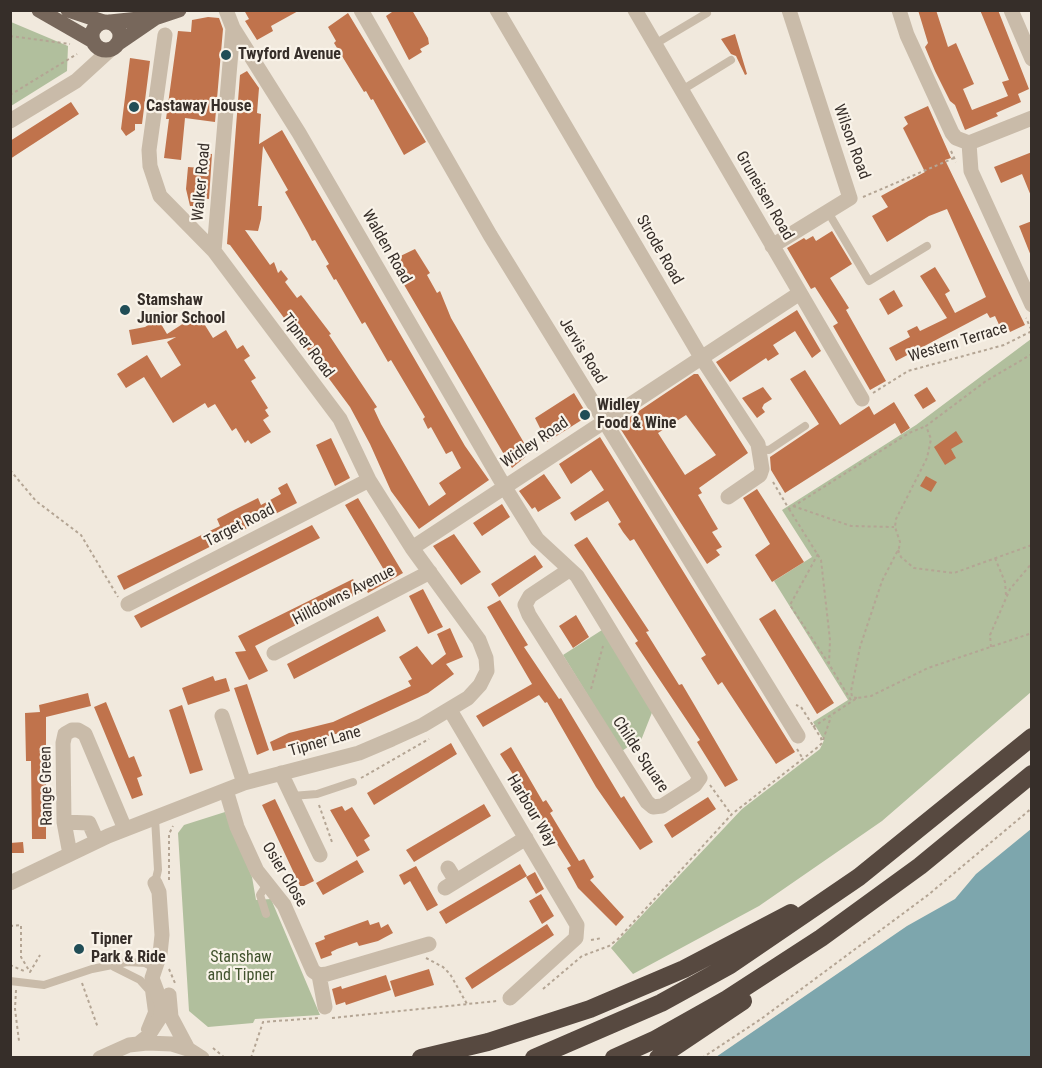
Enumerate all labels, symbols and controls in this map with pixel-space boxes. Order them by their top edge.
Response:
place label: Twyford Avenue [238,45,341,65]
marker: Twyford Avenue [219,48,233,62]
place label: Castaway House [146,97,251,117]
marker: Castaway House [127,100,141,114]
street label: Wilson Road [829,102,873,182]
street label: Walker Road [189,142,215,222]
street label: Gruneisen Road [731,148,797,244]
street label: Walden Road [357,207,415,287]
street label: Strode Road [631,212,687,288]
place label: Stamshaw Junior School [137,291,225,329]
marker: Stamshaw Junior School [118,303,132,317]
street label: Tipner Road [277,310,337,382]
street label: Jervis Road [554,315,610,387]
street label: Western Terrace [906,319,1010,367]
place label: Widley Food & Wine [597,396,676,434]
marker: Widley Food & Wine [578,408,592,422]
street label: Widley Road [498,413,572,473]
street label: Target Road [202,500,278,552]
street label: Hilldowns Avenue [290,562,398,630]
street label: Childe Square [608,713,672,797]
street label: Tipner Lane [287,723,363,761]
street label: Range Green [37,746,57,826]
street label: Harbour Way [502,771,560,851]
street label: Osier Close [257,839,311,911]
place label: Tipner Park & Ride [91,930,166,968]
marker: Tipner Park & Ride [72,942,86,956]
park label: Stanshaw and Tipner [207,948,275,986]

